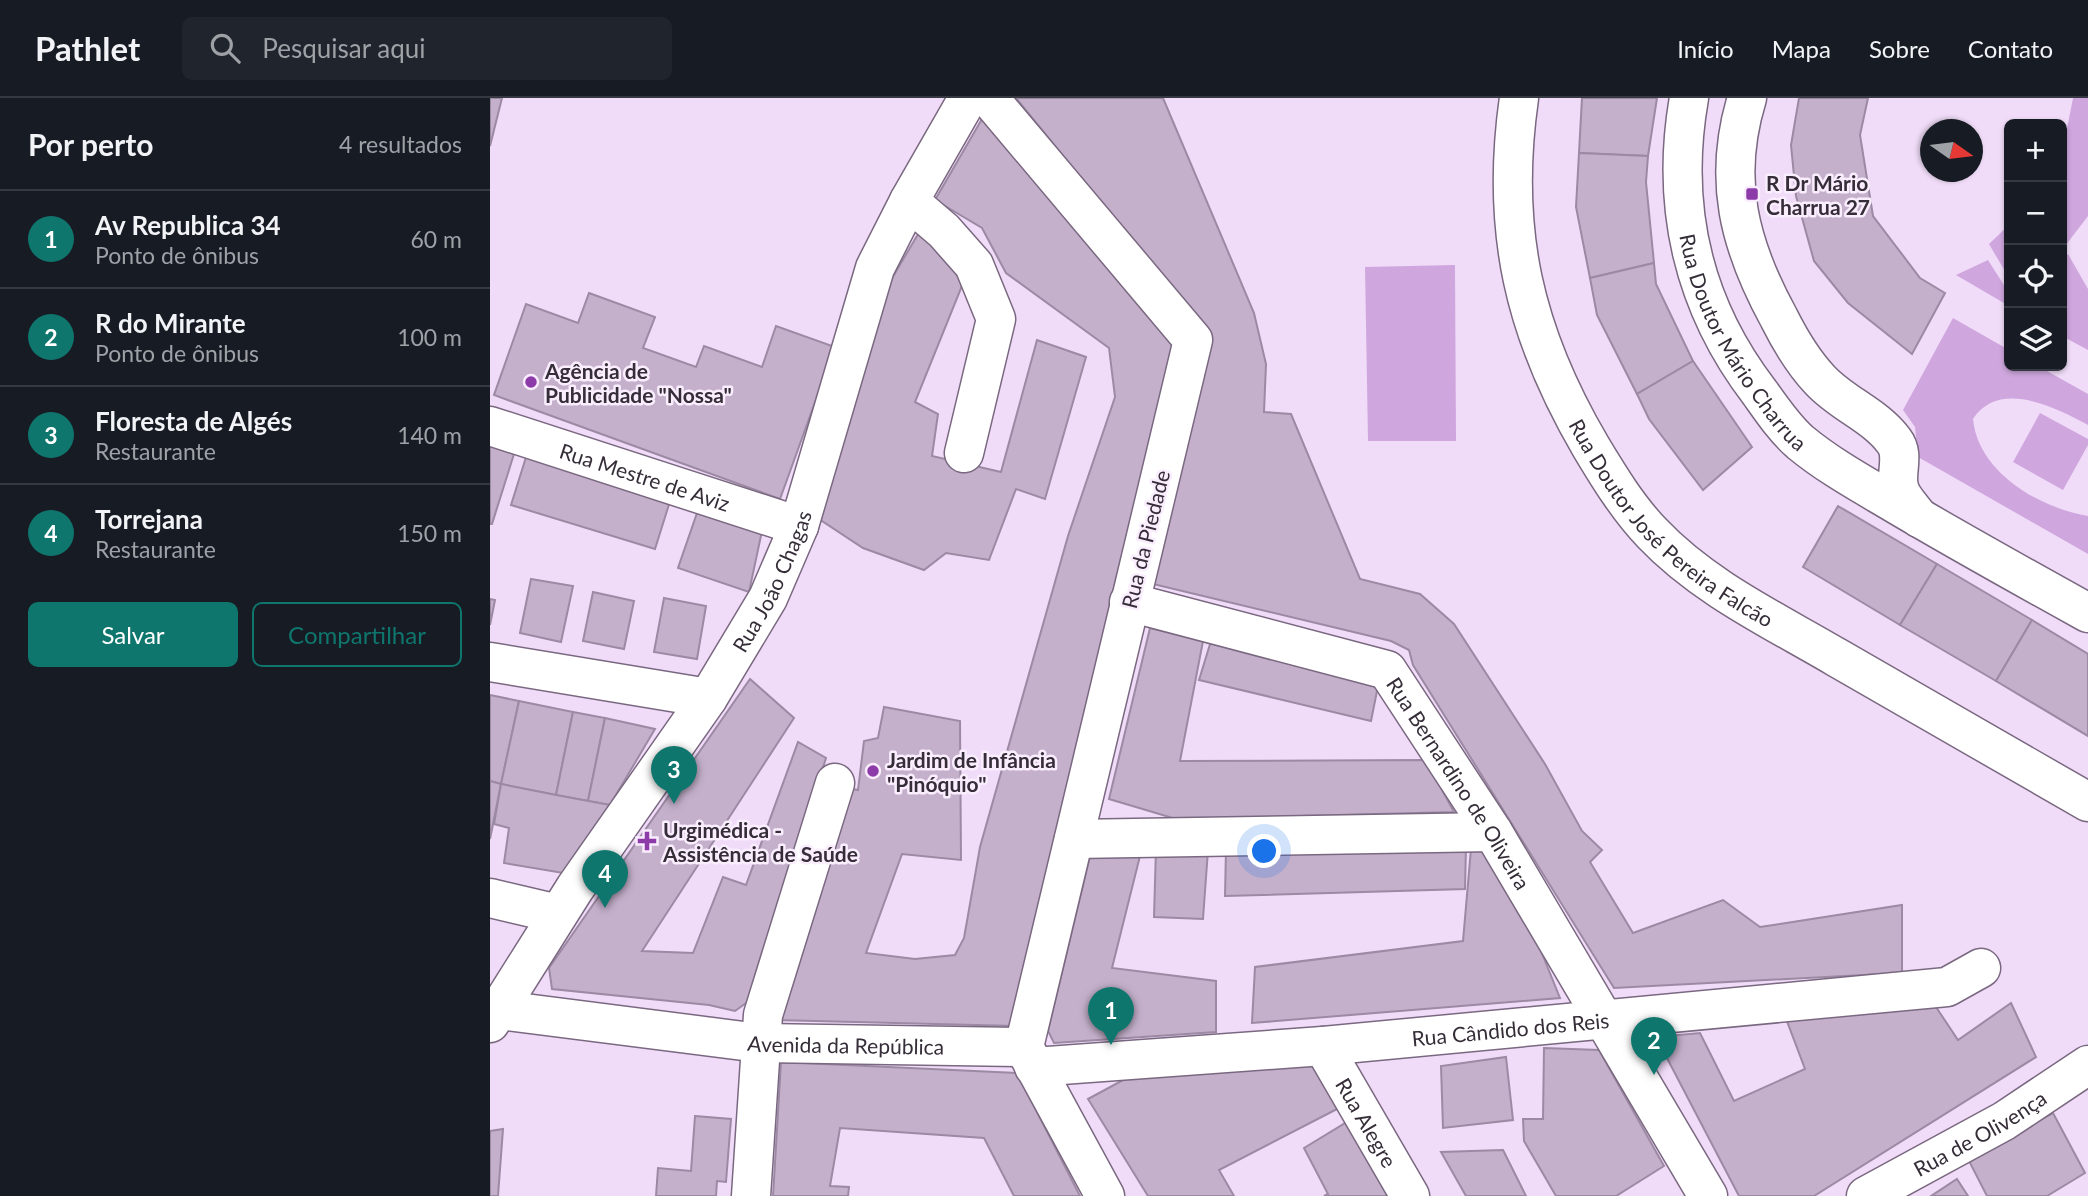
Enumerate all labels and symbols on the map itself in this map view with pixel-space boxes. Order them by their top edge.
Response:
north arrow [1920,119,1983,182]
place label: R Dr Mário Charrua 27 [1766,170,1870,219]
marker: R Dr Mário Charrua 27 [1744,186,1760,202]
street label: Rua Doutor Mário Charrua [1676,231,1812,455]
place label: Agência de Publicidade "Nossa" [544,358,732,407]
marker: Agência de Publicidade "Nossa" [523,374,539,390]
street label: Rua Doutor José Pereira Falcão [1565,414,1778,631]
street label: Rua Mestre de Aviz [557,437,733,515]
street label: Rua da Piedade [1116,467,1174,611]
street label: Rua João Chagas [726,507,815,656]
street label: Rua Bernardino de Oliveira [1382,672,1536,894]
pin: 3 [651,746,697,804]
place label: Jardim de Infância "Pinóquio" [887,747,1056,796]
marker: Jardim de Infância "Pinóquio" [865,763,881,779]
place label: Urgimédica - Assistência de Saúde [662,817,858,866]
marker: Urgimédica - Assistência de Saúde [637,831,657,851]
your location [1247,834,1281,868]
pin: 4 [582,850,628,908]
pin: 1 [1088,987,1134,1045]
street label: Rua Cândido dos Reis [1411,1007,1610,1050]
pin: 2 [1631,1017,1677,1075]
street label: Avenida da República [746,1029,944,1058]
street label: Rua Alegre [1331,1073,1403,1171]
street label: Rua de Olivença [1909,1084,2050,1180]

